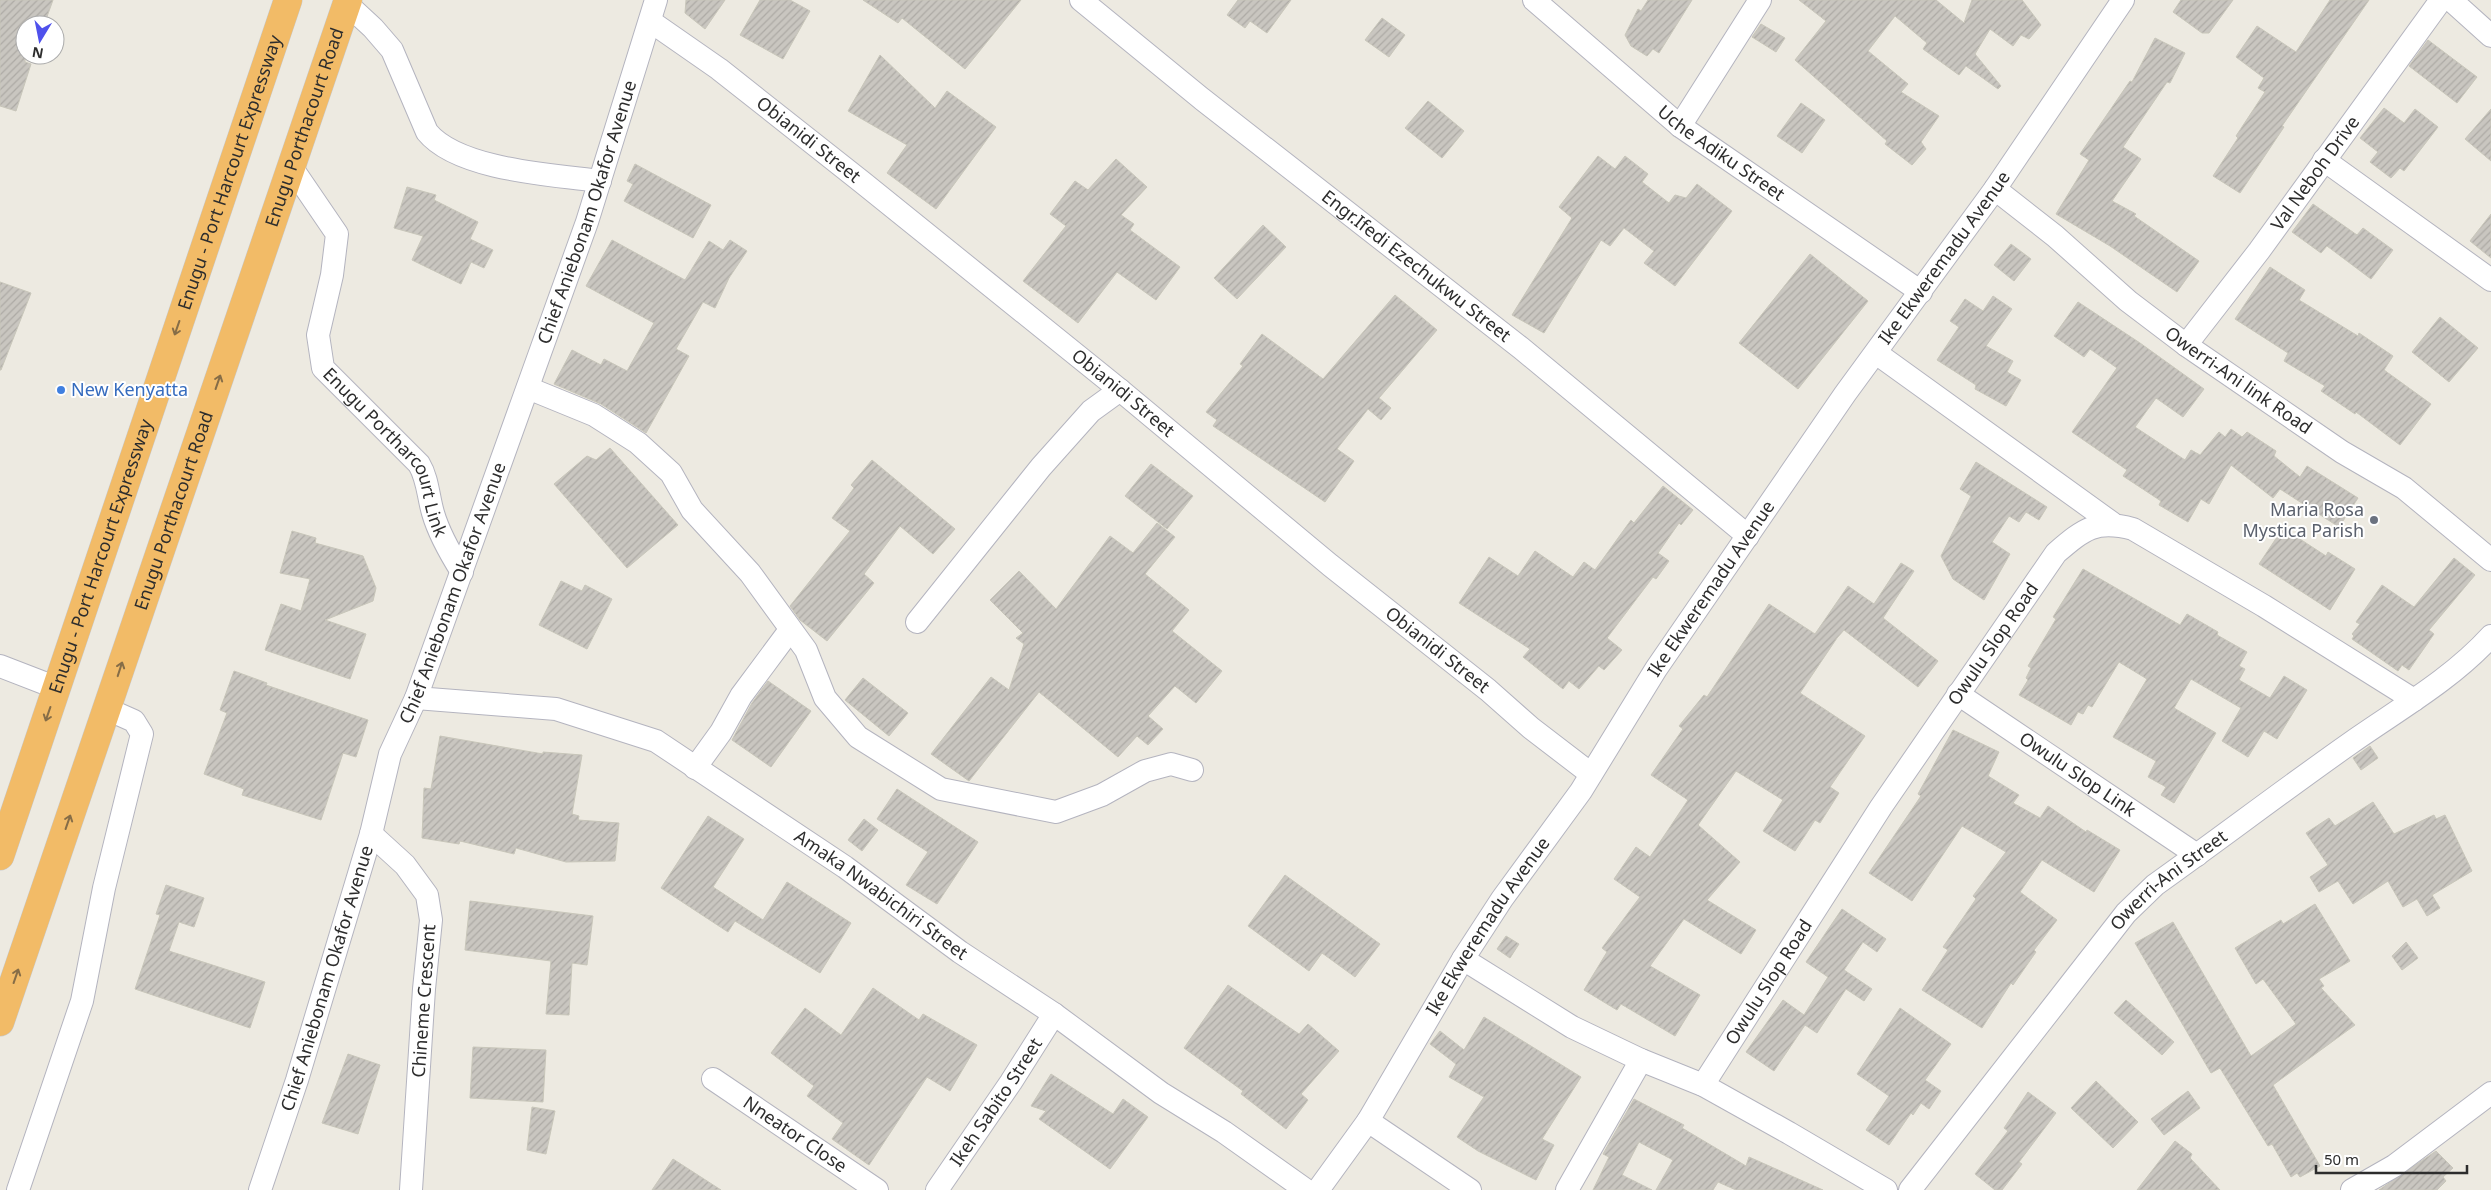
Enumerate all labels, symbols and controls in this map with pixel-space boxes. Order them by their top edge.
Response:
north arrow [15,15,65,65]
street label: Enugu Porthacourt Road [259,24,349,230]
street label: Enugu - Port Harcourt Expressway [172,31,287,313]
text: N [30,43,45,64]
street label: Chief Aniebonam Okafor Avenue [531,77,641,347]
street label: Obianidi Street [752,90,866,188]
street label: Uche Adiku Street [1653,99,1790,206]
street label: Val Neboh Drive [2265,111,2364,235]
street label: Ike Ekweremadu Avenue [1872,166,2015,349]
street label: Engr.Ifedi Ezechukwu Street [1317,184,1517,347]
one-way arrow [172,320,182,336]
street label: Owerri-Ani link Road [2161,320,2317,439]
street label: Obianidi Street [1067,343,1181,442]
street label: Enugu Portharcourt Link [318,362,454,541]
one-way arrow [214,375,224,391]
place label: New Kenyatta [71,377,188,401]
marker: New Kenyatta [55,384,67,396]
street label: Enugu Porthacourt Road [128,408,218,613]
street label: Enugu - Port Harcourt Expressway [42,415,157,697]
street label: Chief Aniebonam Okafor Avenue [393,459,511,727]
street label: Ike Ekweremadu Avenue [1641,495,1779,681]
place label: Maria Rosa Mystica Parish [2243,497,2364,542]
marker: Maria Rosa Mystica Parish [2368,514,2380,526]
street label: Owulu Slop Road [1942,577,2043,710]
street label: Obianidi Street [1381,601,1495,698]
one-way arrow [116,661,125,677]
one-way arrow [43,706,52,722]
street label: Owulu Slop Link [2015,726,2141,822]
one-way arrow [64,815,73,831]
street label: Owerri-Ani Street [2104,823,2232,935]
street label: Amaka Nwabichiri Street [790,824,973,965]
street label: Ike Ekweremadu Avenue [1420,832,1554,1019]
street label: Chief Aniebonam Okafor Avenue [274,842,378,1114]
street label: Owulu Slop Road [1719,914,1817,1049]
street label: Chineme Crescent [406,923,440,1078]
one-way arrow [12,969,21,985]
street label: Ikeh Sabito Street [944,1032,1047,1171]
street label: Nneator Close [739,1090,852,1177]
scale bar [2316,1142,2467,1174]
text: 50 m [2324,1149,2359,1169]

